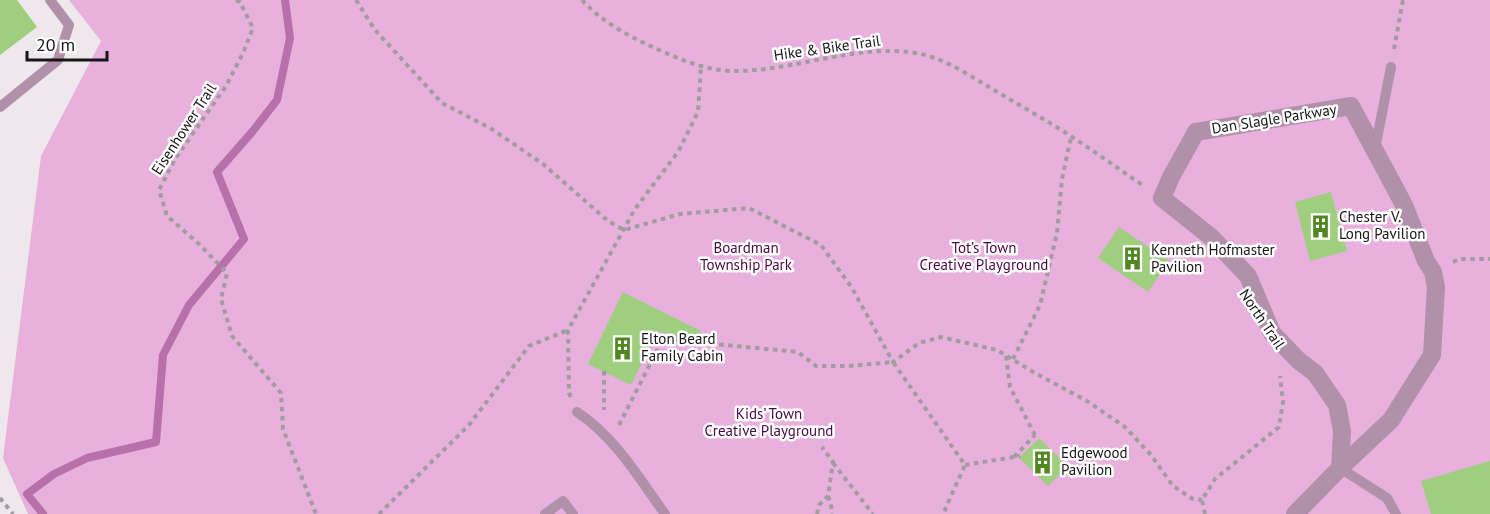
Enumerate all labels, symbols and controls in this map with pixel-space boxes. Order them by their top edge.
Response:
scale bar [27,24,106,62]
street label: Hike & Bike Trail [772,31,882,64]
text: 20 m [36,33,75,56]
street label: Eisenhower Trail [147,79,221,178]
street label: Dan Slagle Parkway [1210,99,1338,138]
place label: Chester V. Long Pavilion [1339,207,1425,243]
building icon: Chester V. Long Pavilion [1308,213,1334,239]
park label: Boardman Township Park [700,238,793,274]
park label: Tot’s Town Creative Playground [920,238,1048,274]
place label: Kenneth Hofmaster Pavilion [1151,240,1275,276]
building icon: Kenneth Hofmaster Pavilion [1120,246,1146,272]
street label: North Trail [1235,285,1290,353]
place label: Elton Beard Family Cabin [641,329,723,365]
building icon: Elton Beard Family Cabin [610,335,636,361]
park label: Kids’ Town Creative Playground [705,404,833,440]
place label: Edgewood Pavilion [1061,443,1128,479]
building icon: Edgewood Pavilion [1030,449,1056,475]

